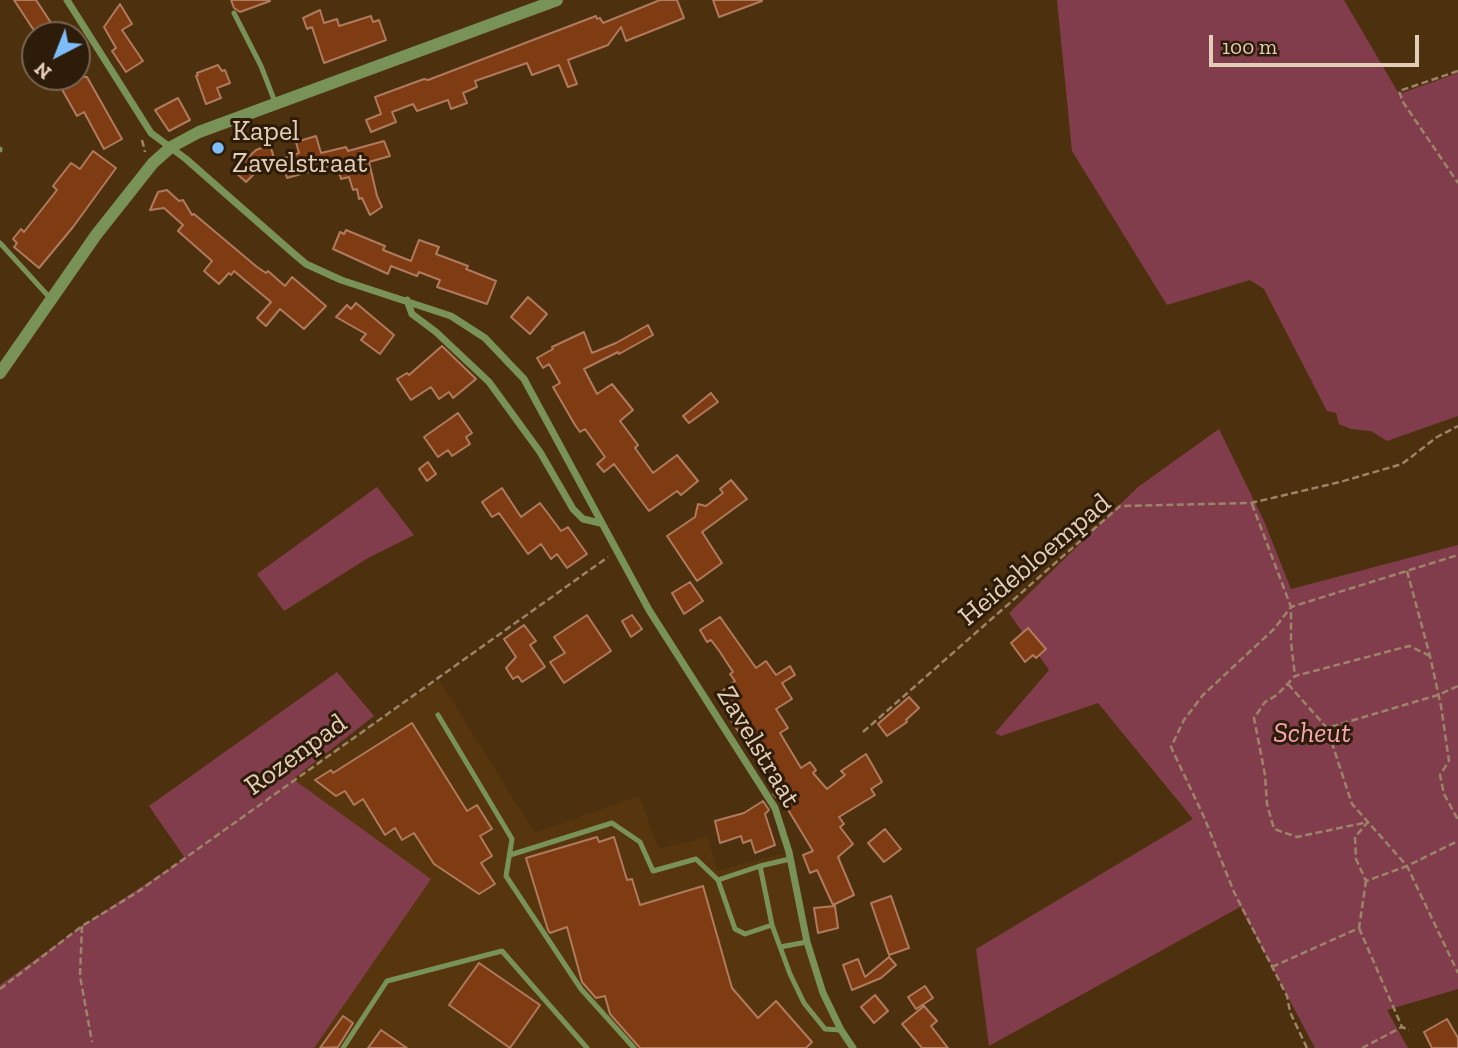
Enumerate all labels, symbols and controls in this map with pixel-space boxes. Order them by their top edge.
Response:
north arrow [21,21,91,91]
scale bar [1213,21,1423,65]
text: 100 m [1222,34,1277,59]
text: N [30,57,56,84]
place label: Kapel Zavelstraat [232,115,367,181]
marker: Kapel Zavelstraat [210,140,226,156]
street label: Heidebloempad [952,487,1118,633]
street label: Zavelstraat [709,680,807,814]
street label: Rozenpad [238,707,354,803]
park label: Scheut [1273,717,1351,751]

